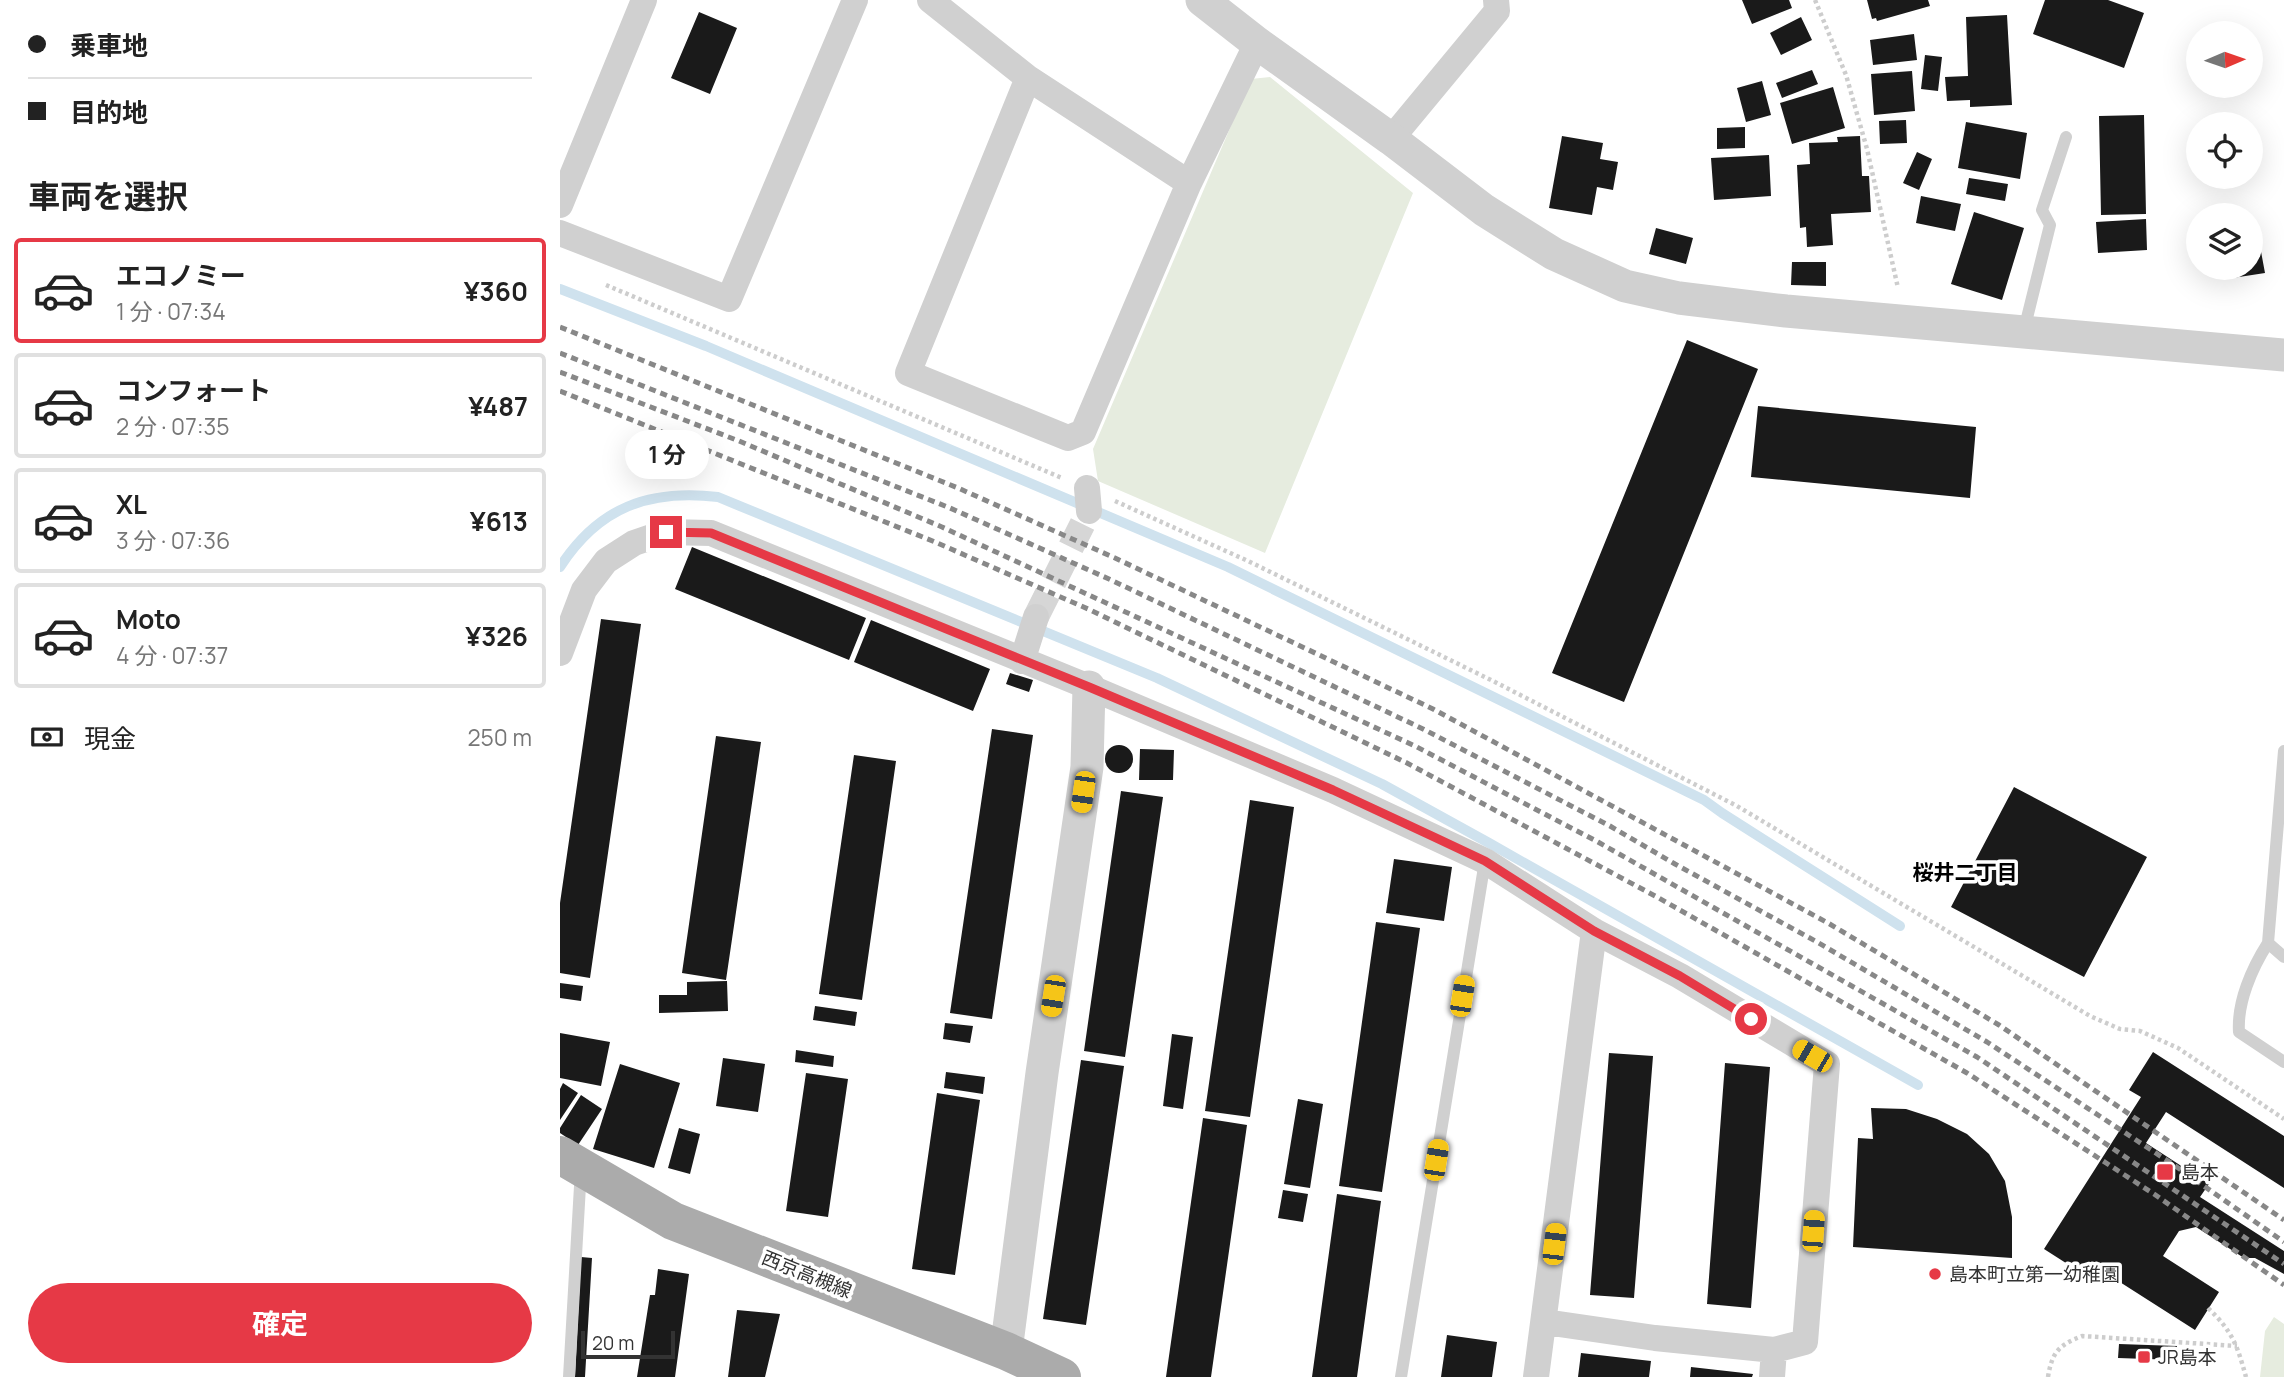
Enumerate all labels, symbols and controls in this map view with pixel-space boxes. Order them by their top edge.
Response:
north arrow [2186,21,2263,98]
map controls [2186,21,2263,280]
text: 乗車地 [70,27,148,63]
text: 目的地 [70,94,148,130]
button: locate [2186,112,2263,189]
text: 車両を選択 [28,174,188,218]
button: layers [2186,203,2263,280]
text: エコノミー [116,257,246,293]
icon: car [32,259,95,322]
text: ¥360 [464,273,528,309]
text: 1 分 · 07:34 [116,295,226,327]
text: コンフォート [116,372,271,408]
icon: car [32,374,95,437]
text: ¥487 [468,388,528,424]
text: 2 分 · 07:35 [116,410,230,442]
callout: 1 分 [624,430,708,480]
text: 1 分 [648,438,686,470]
text: XL [116,486,147,522]
icon: car [32,489,95,552]
text: ¥613 [470,503,528,539]
route end [650,516,682,548]
text: 3 分 · 07:36 [116,524,230,556]
text: Moto [116,601,181,637]
icon: car [32,604,95,667]
text: ¥326 [465,618,528,654]
text: 4 分 · 07:37 [116,639,228,671]
icon: cash [28,718,66,756]
text: 現金 [84,720,136,756]
text: 250 m [467,721,532,753]
car [1070,770,1097,814]
district label: 桜井二丁目 [1913,858,2018,886]
car [1040,974,1067,1018]
car [1449,974,1476,1018]
route start [1735,1003,1767,1035]
car [1789,1036,1836,1076]
car [1423,1138,1450,1182]
place label: 島本 [2181,1159,2219,1185]
marker: 島本 [2155,1162,2175,1182]
car [1802,1209,1825,1253]
car [1542,1222,1567,1266]
street label: 西京高槻線 [758,1244,856,1304]
place label: 島本町立第一幼稚園 [1949,1261,2120,1287]
marker: 島本町立第一幼稚園 [1927,1266,1943,1282]
button: 確定 [28,1283,532,1363]
scale bar [581,1328,676,1360]
text: 20 m [592,1330,634,1356]
place label: JR島本 [2158,1344,2217,1370]
marker: JR島本 [2136,1349,2152,1365]

